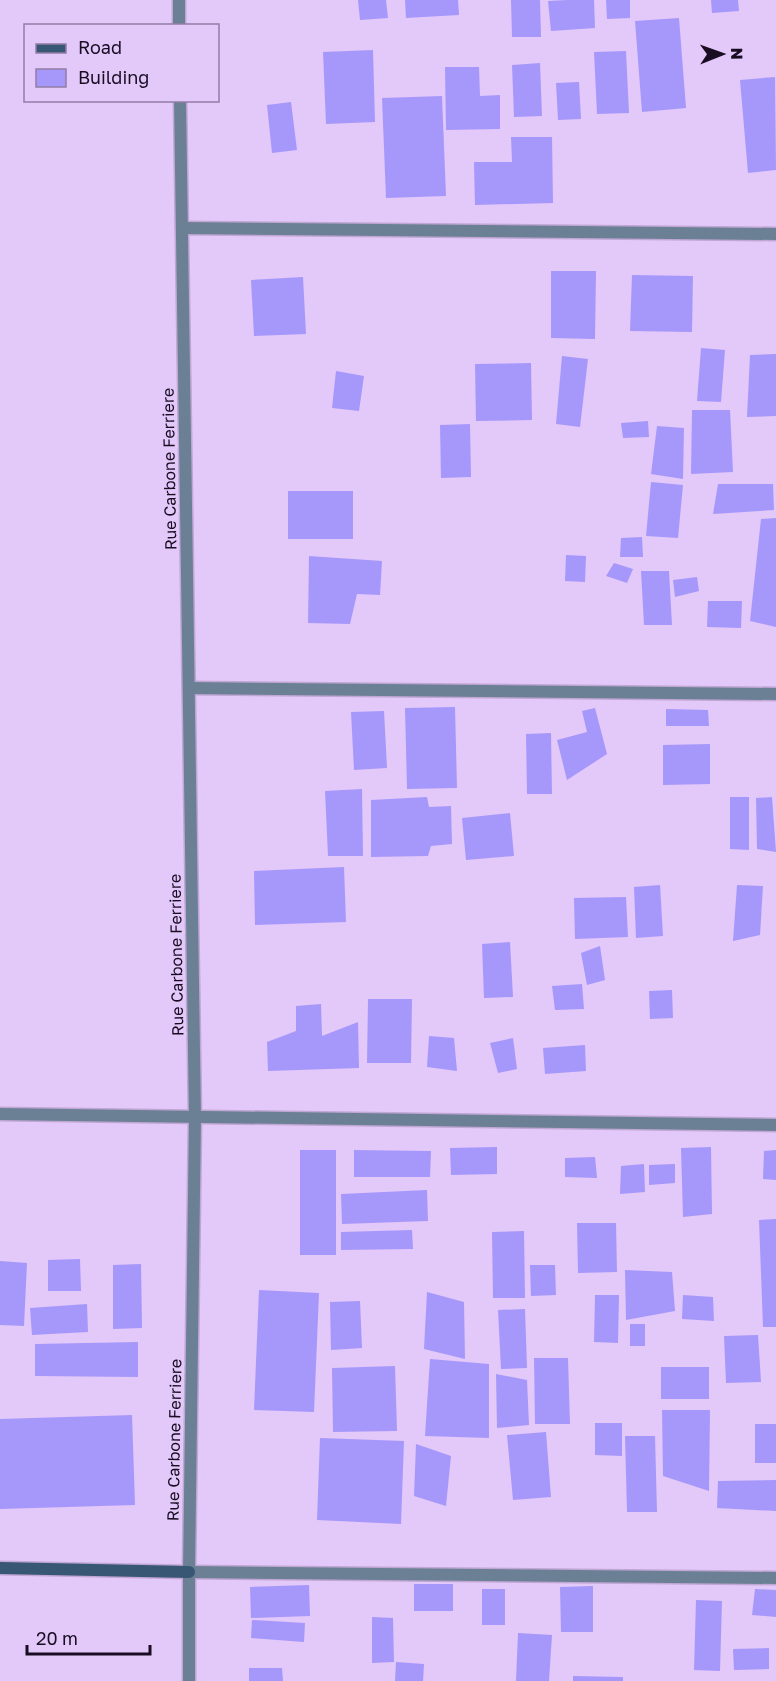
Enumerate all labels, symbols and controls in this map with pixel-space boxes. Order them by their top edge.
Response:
legend [24,24,219,102]
north arrow [692,24,752,84]
text: Road [78,36,122,58]
text: N [727,47,747,60]
text: Building [78,66,149,88]
street label: Rue Carbone Ferriere [158,388,180,550]
street label: Rue Carbone Ferriere [165,874,187,1036]
street label: Rue Carbone Ferriere [163,1359,185,1521]
scale bar [27,1618,150,1656]
text: 20 m [36,1627,78,1649]

